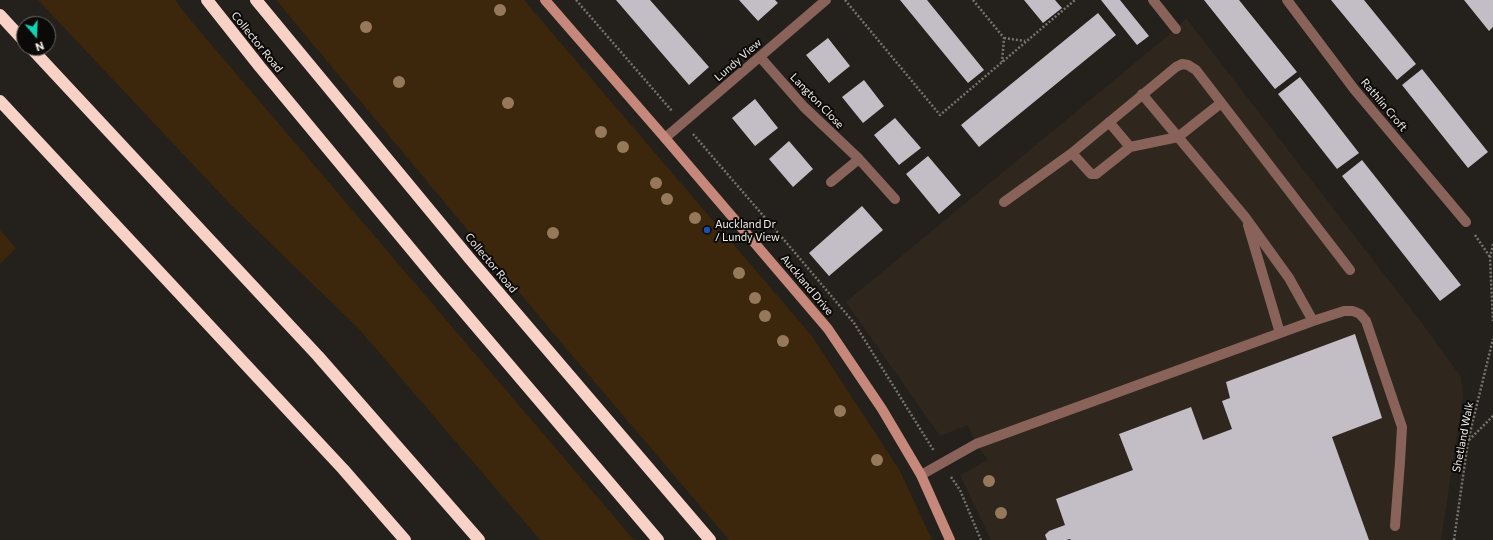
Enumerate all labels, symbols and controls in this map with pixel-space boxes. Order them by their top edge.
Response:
street label: Collector Road [229,9,285,75]
north arrow [16,16,56,56]
street label: Lundy View [712,36,764,84]
text: N [34,39,46,54]
street label: Langton Close [787,71,847,131]
street label: Rathlin Croft [1358,76,1410,134]
place label: Auckland Dr / Lundy View [715,217,780,243]
marker: Auckland Dr / Lundy View [702,225,712,235]
street label: Collector Road [462,230,520,296]
street label: Auckland Drive [778,252,836,318]
street label: Shetland Walk [1450,401,1476,473]

